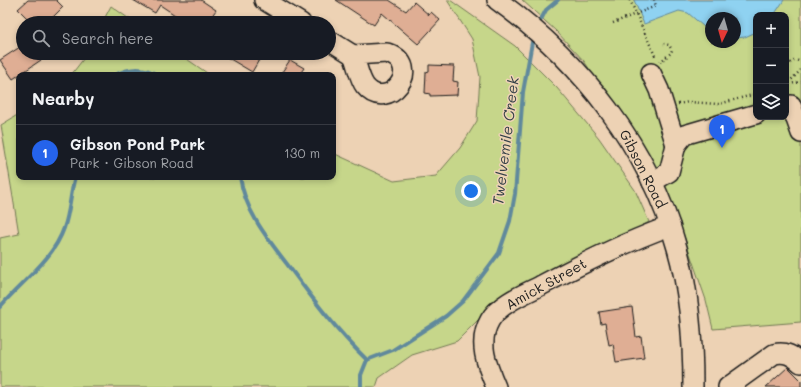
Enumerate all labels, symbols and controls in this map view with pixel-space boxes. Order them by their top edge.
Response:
north arrow [705,12,741,48]
map controls [753,12,789,120]
button: + [753,12,789,48]
search box [16,16,336,60]
icon: search [30,27,52,49]
text: Search here [62,28,153,48]
button: − [753,48,789,84]
water label: Twelvemile Creek [487,74,523,206]
button: layers [753,84,789,120]
text: Nearby [32,87,94,109]
pin: 1 [709,115,735,148]
street label: Gibson Road [616,126,671,211]
text: Gibson Pond Park [70,134,205,154]
text: 1 [42,144,48,161]
text: 130 m [284,144,320,161]
text: Park · Gibson Road [70,154,193,171]
your location [461,181,481,201]
street label: Amick Street [502,253,590,314]

